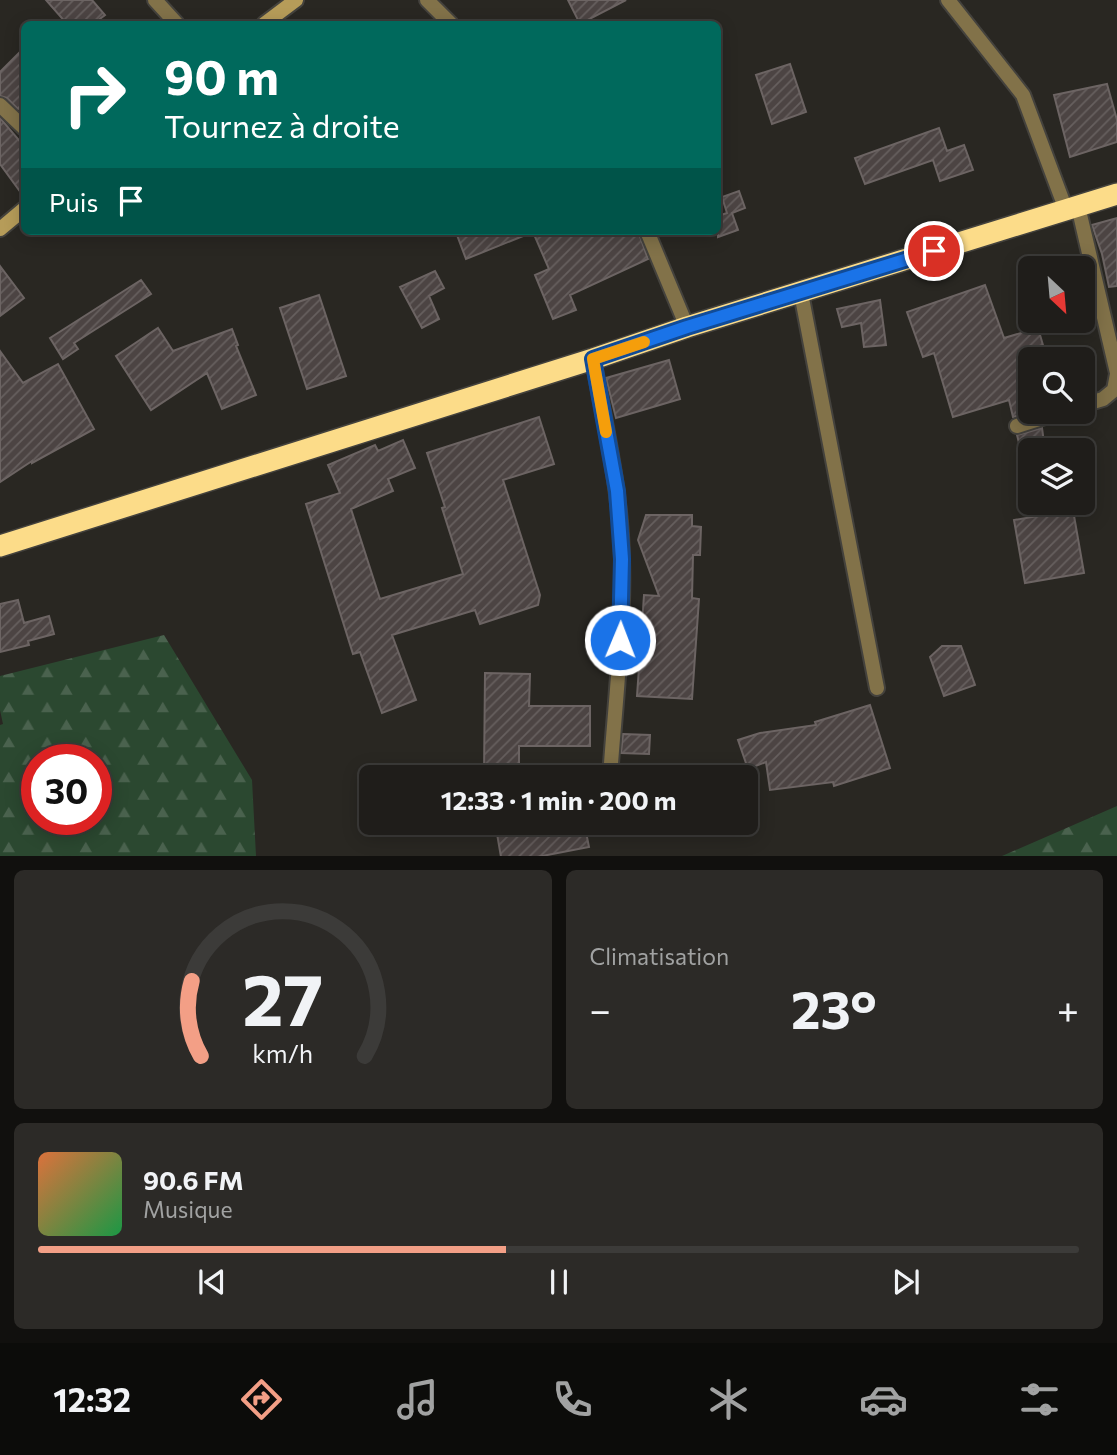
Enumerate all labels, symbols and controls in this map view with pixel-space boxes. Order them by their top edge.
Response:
text: 90 m [164,45,279,105]
icon: right [49,49,140,140]
text: Tournez à droite [164,105,400,145]
icon: arrive [112,182,150,220]
text: Puis [49,186,98,217]
pin [904,221,964,281]
icon: arrive [915,232,953,270]
north arrow [1018,256,1096,332]
map controls [1018,256,1095,515]
button: search [1018,347,1095,424]
button: layers [1018,438,1095,515]
position arrow [583,603,657,677]
speed limit sign: 30 [21,744,112,835]
text: 12:33 · 1 min · 200 m [441,784,676,815]
text: Climatisation [590,942,729,970]
text: 27 [242,952,323,1041]
text: 23° [791,976,877,1040]
text: − [590,985,611,1032]
text: + [1057,985,1079,1032]
text: km/h [252,1037,313,1067]
text: 90.6 FM [143,1164,244,1195]
text: Musique [143,1195,233,1223]
icon: previous [193,1263,231,1301]
icon: pause [540,1263,578,1301]
icon: next [887,1263,925,1301]
icon: directions [237,1375,286,1424]
icon: music [393,1375,442,1424]
icon: phone [548,1375,597,1424]
icon: climate [704,1375,753,1424]
icon: car [859,1375,908,1424]
icon: filters [1015,1375,1064,1424]
text: 12:32 [53,1379,131,1419]

